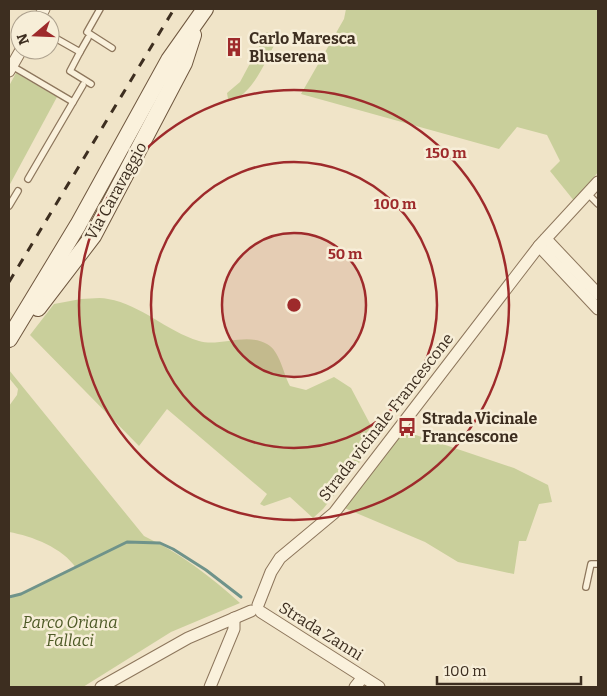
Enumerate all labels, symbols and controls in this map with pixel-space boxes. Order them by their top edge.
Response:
north arrow [10,10,60,60]
place label: Carlo Maresca Bluserena [249,29,356,66]
text: N [13,31,33,47]
building icon: Carlo Maresca Bluserena [223,36,245,58]
street label: Via Caravaggio [81,139,151,243]
text: 150 m [425,144,467,162]
text: 100 m [374,195,417,213]
text: 50 m [328,245,363,263]
centre of rings [285,296,303,314]
street label: Strada vicinale Francescone [315,329,457,505]
place label: Strada Vicinale Francescone [422,409,538,446]
bus stop icon: Strada Vicinale Francescone [396,416,418,438]
street label: Strada Zanni [276,598,367,664]
park label: Parco Oriana Fallaci [22,613,118,650]
scale bar [437,654,581,686]
text: 100 m [444,662,487,680]

